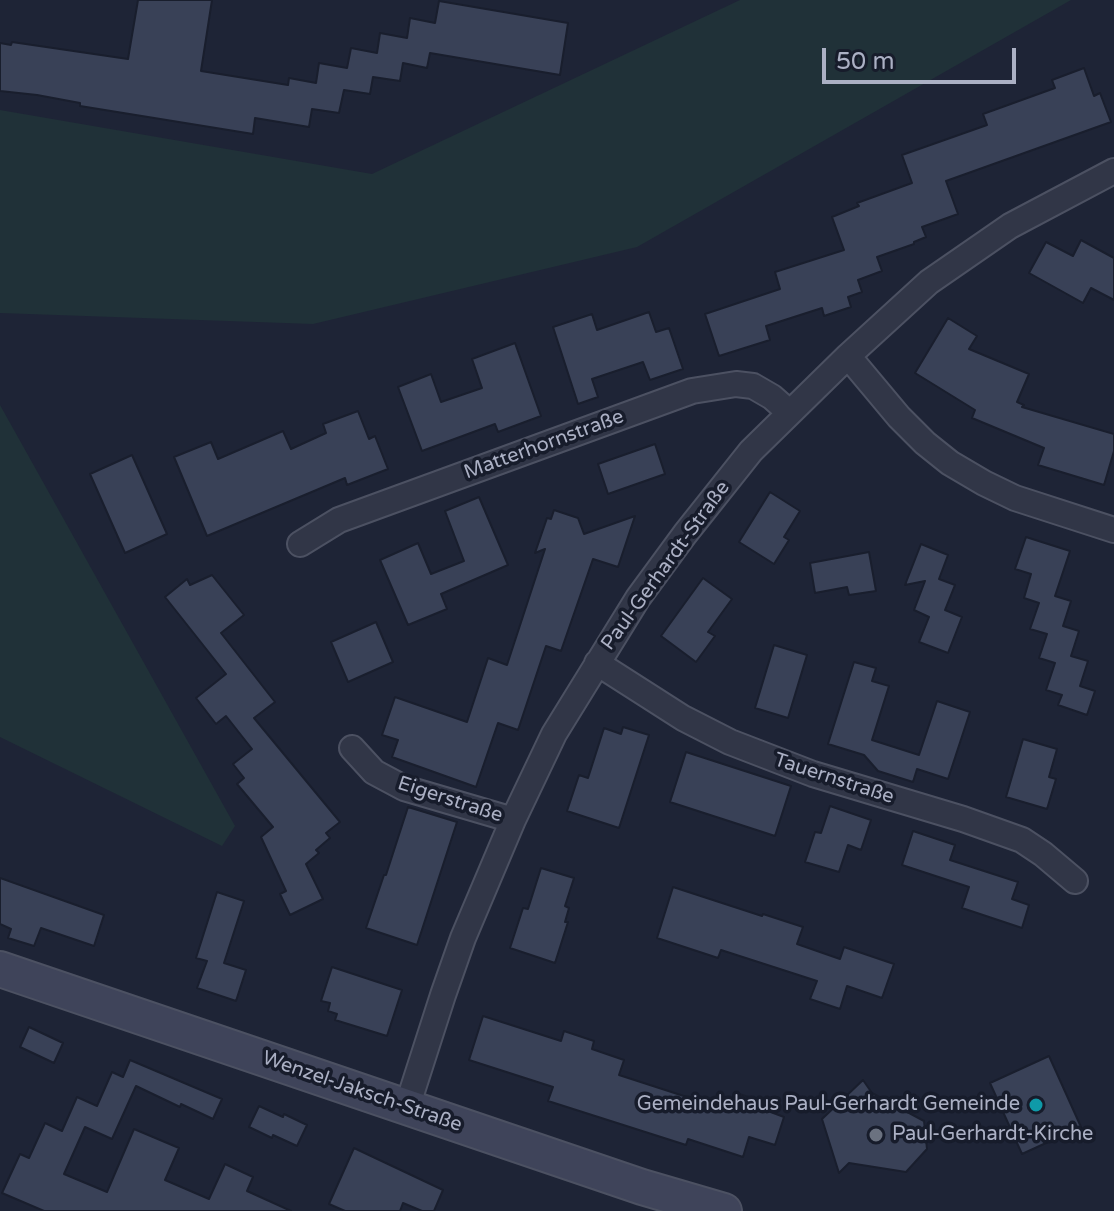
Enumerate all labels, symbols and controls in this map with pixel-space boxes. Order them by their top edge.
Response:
scale bar [826,32,1020,82]
text: 50 m [836,47,894,76]
street label: Matterhornstraße [461,405,627,485]
street label: Paul-Gerhardt-Straße [597,477,735,655]
street label: Tauernstraße [771,748,897,810]
street label: Eigerstraße [395,772,505,828]
street label: Wenzel-Jaksch-Straße [259,1047,465,1137]
place label: Gemeindehaus Paul-Gerhardt Gemeinde [637,1093,1020,1117]
marker: Gemeindehaus Paul-Gerhardt Gemeinde [1027,1096,1045,1114]
place label: Paul-Gerhardt-Kirche [892,1123,1093,1147]
marker: Paul-Gerhardt-Kirche [867,1126,885,1144]

